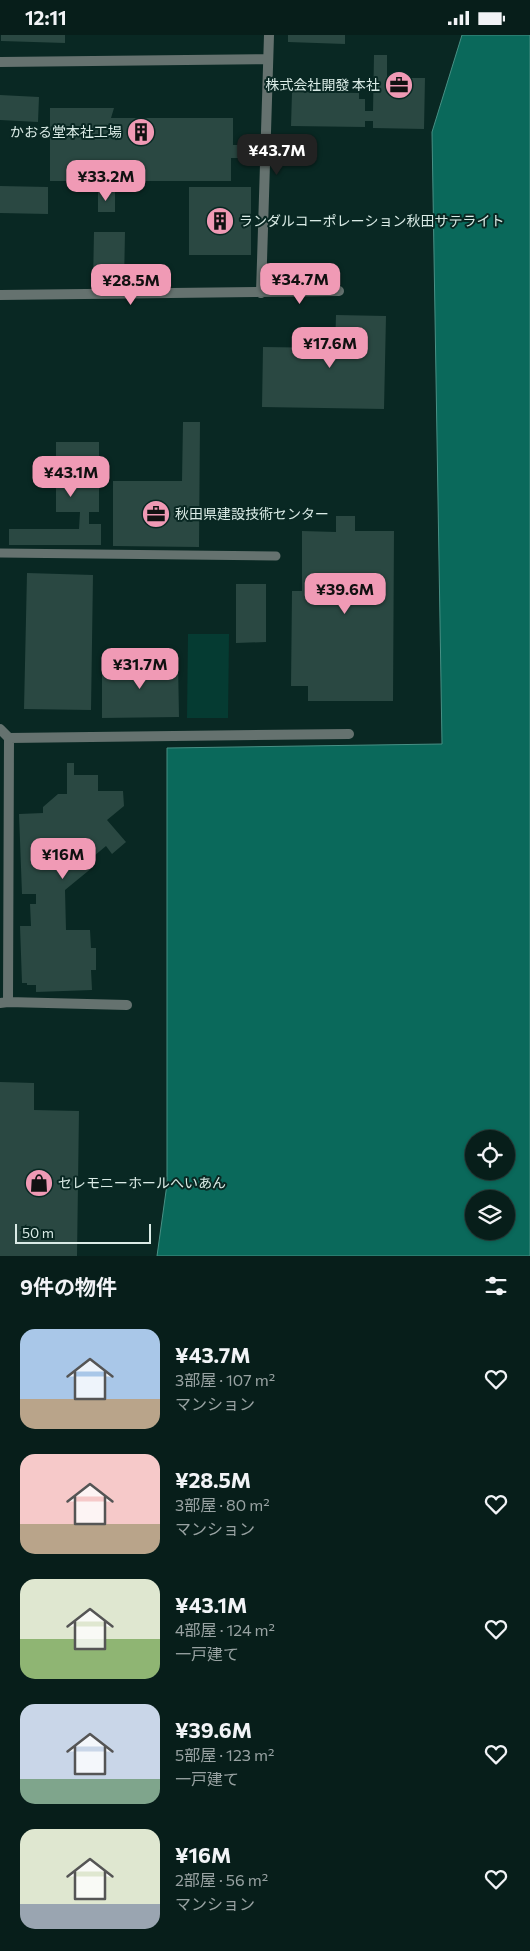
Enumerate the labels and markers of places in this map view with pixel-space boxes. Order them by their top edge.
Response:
office icon: 株式会社開發 本社 [384,70,414,100]
place label: 株式会社開發 本社 [265,76,380,93]
building icon: かおる堂本社工場 [126,117,156,147]
place label: かおる堂本社工場 [10,123,122,140]
pin: ¥43.7M [236,133,318,176]
pin: ¥33.2M [65,159,147,202]
building icon: ランダルコーポレーション秋田サテライト [205,206,235,236]
place label: ランダルコーポレーション秋田サテライト [239,212,504,229]
pin: ¥28.5M [90,263,172,306]
pin: ¥34.7M [259,263,341,305]
pin: ¥17.6M [289,327,371,369]
pin: ¥43.1M [30,455,112,498]
office icon: 秋田県建設技術センター [141,499,171,529]
place label: 秋田県建設技術センター [175,505,329,522]
pin: ¥39.6M [304,573,386,615]
pin: ¥31.7M [99,647,181,690]
pin: ¥16M [33,837,93,880]
shop icon: セレモニーホールへいあん [24,1168,54,1198]
place label: セレモニーホールへいあん [58,1174,226,1191]

